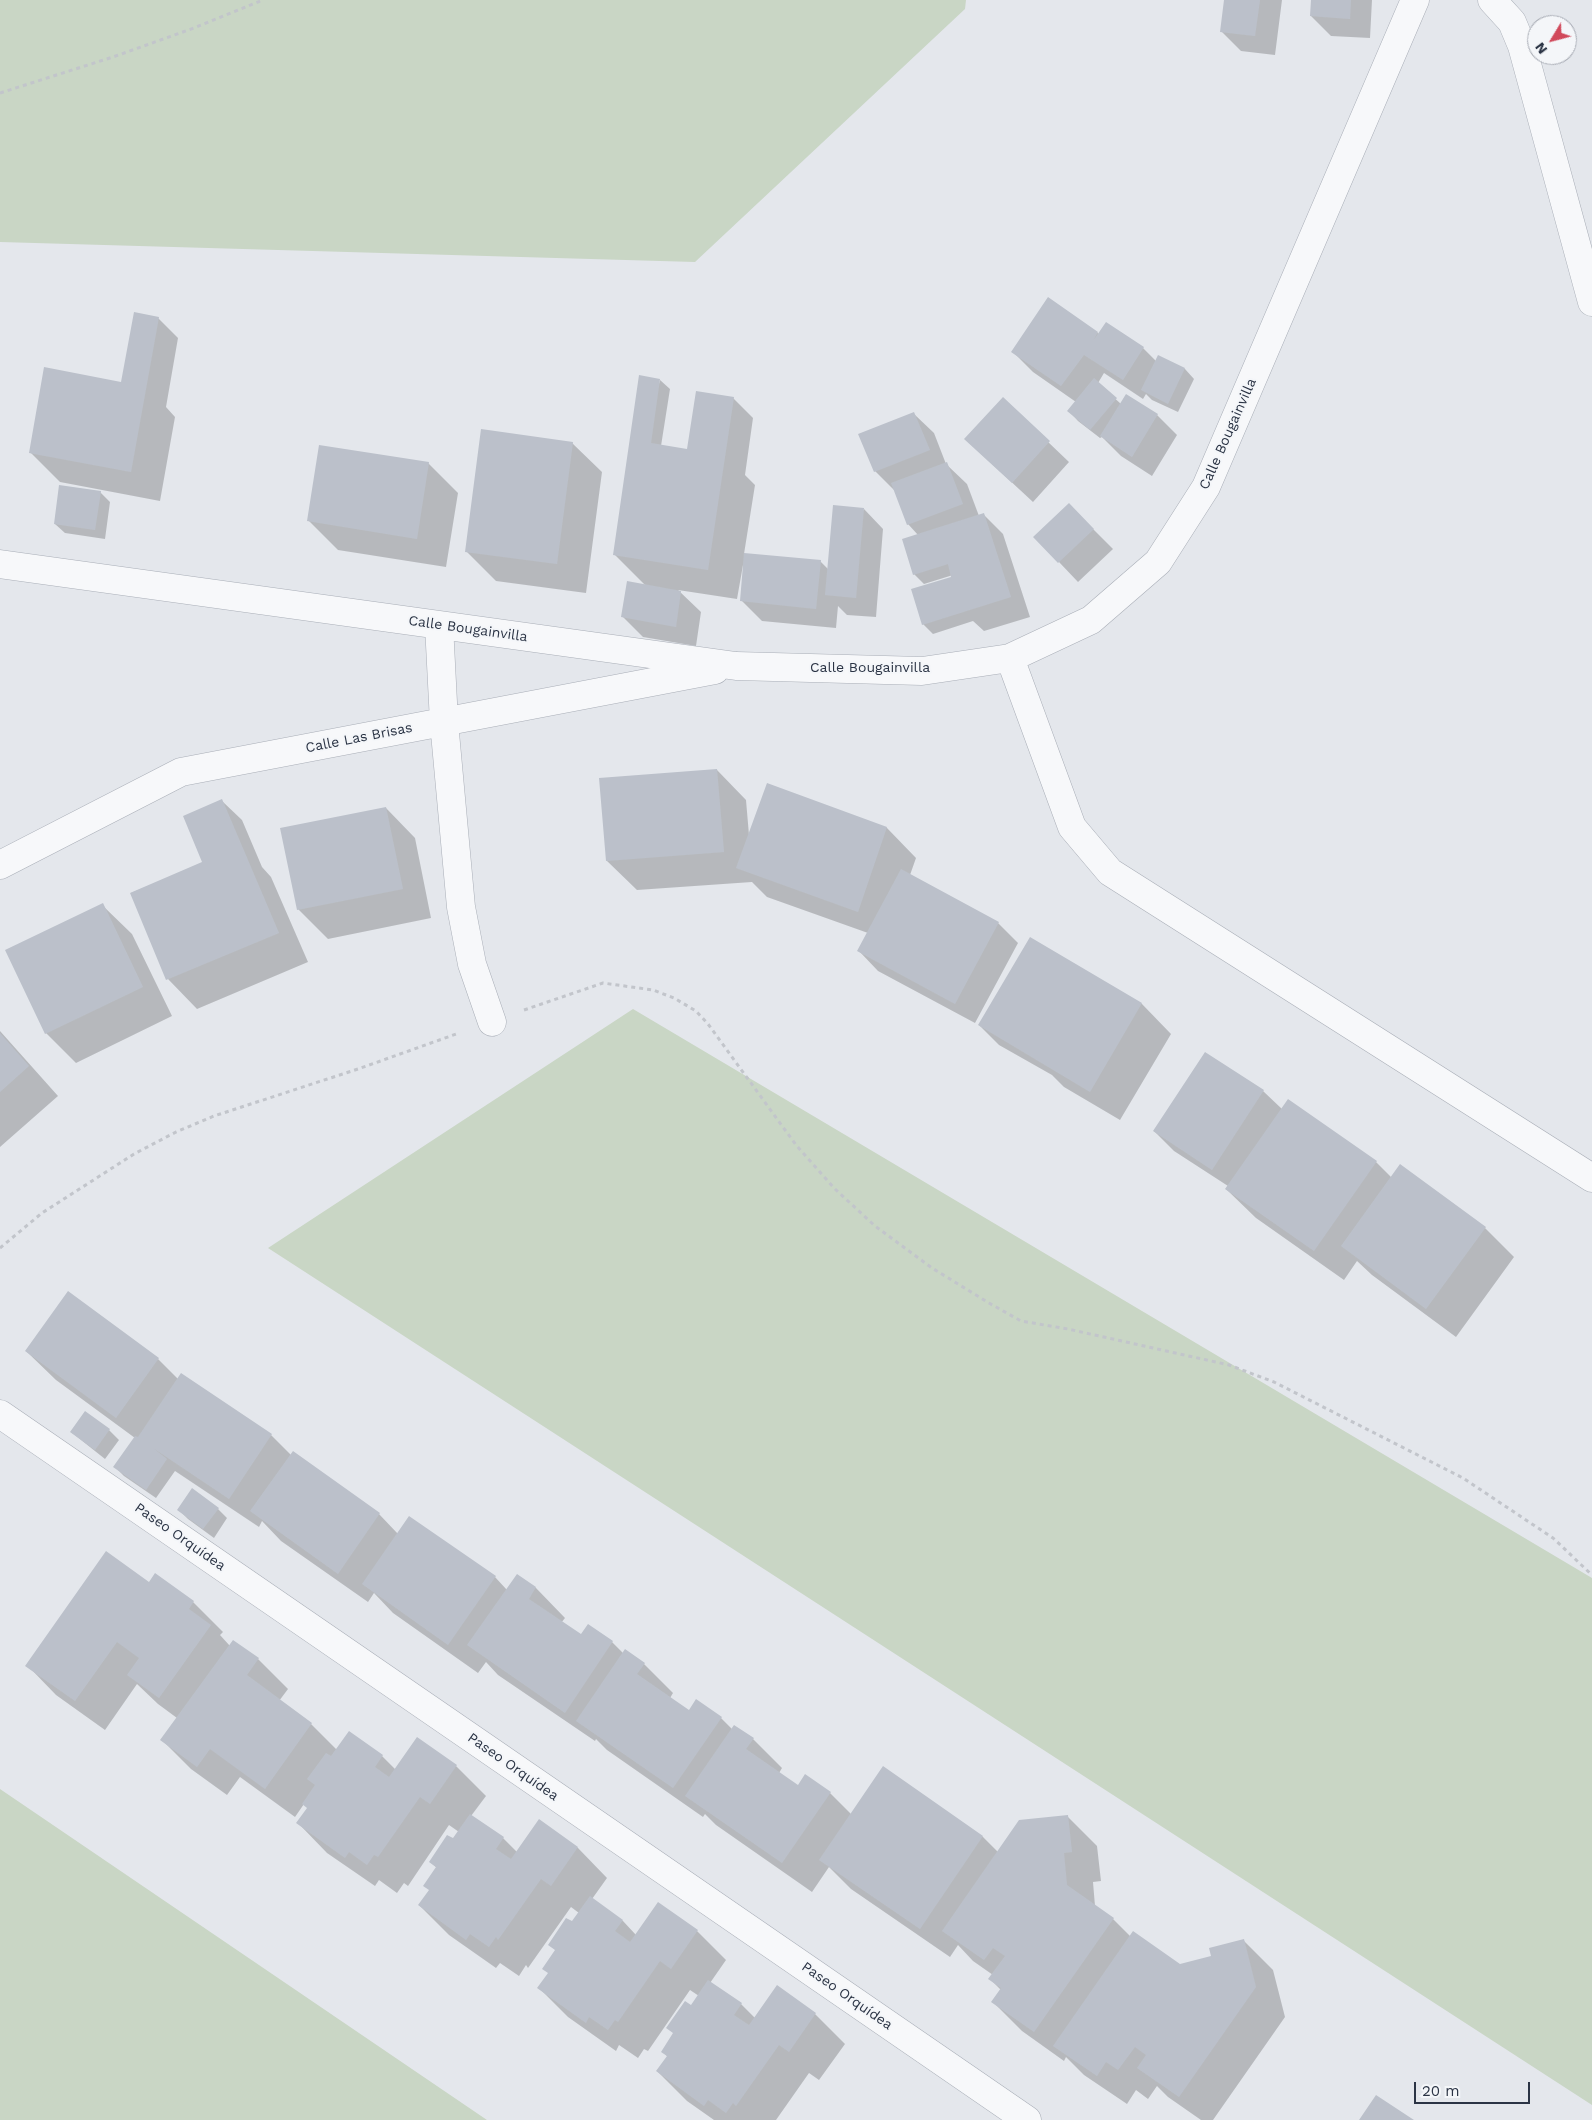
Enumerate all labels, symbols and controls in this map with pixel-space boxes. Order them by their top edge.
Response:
north arrow [1527,15,1577,65]
text: N [1531,39,1550,57]
street label: Calle Bougainvilla [1196,376,1260,492]
street label: Calle Bougainvilla [407,612,529,646]
street label: Calle Bougainvilla [810,660,930,676]
street label: Calle Las Brisas [304,719,414,757]
street label: Paseo Orquídea [131,1499,229,1575]
street label: Paseo Orquídea [464,1729,562,1805]
street label: Paseo Orquídea [798,1958,896,2034]
scale bar [1417,2072,1533,2104]
text: 20 m [1422,2082,1460,2100]

